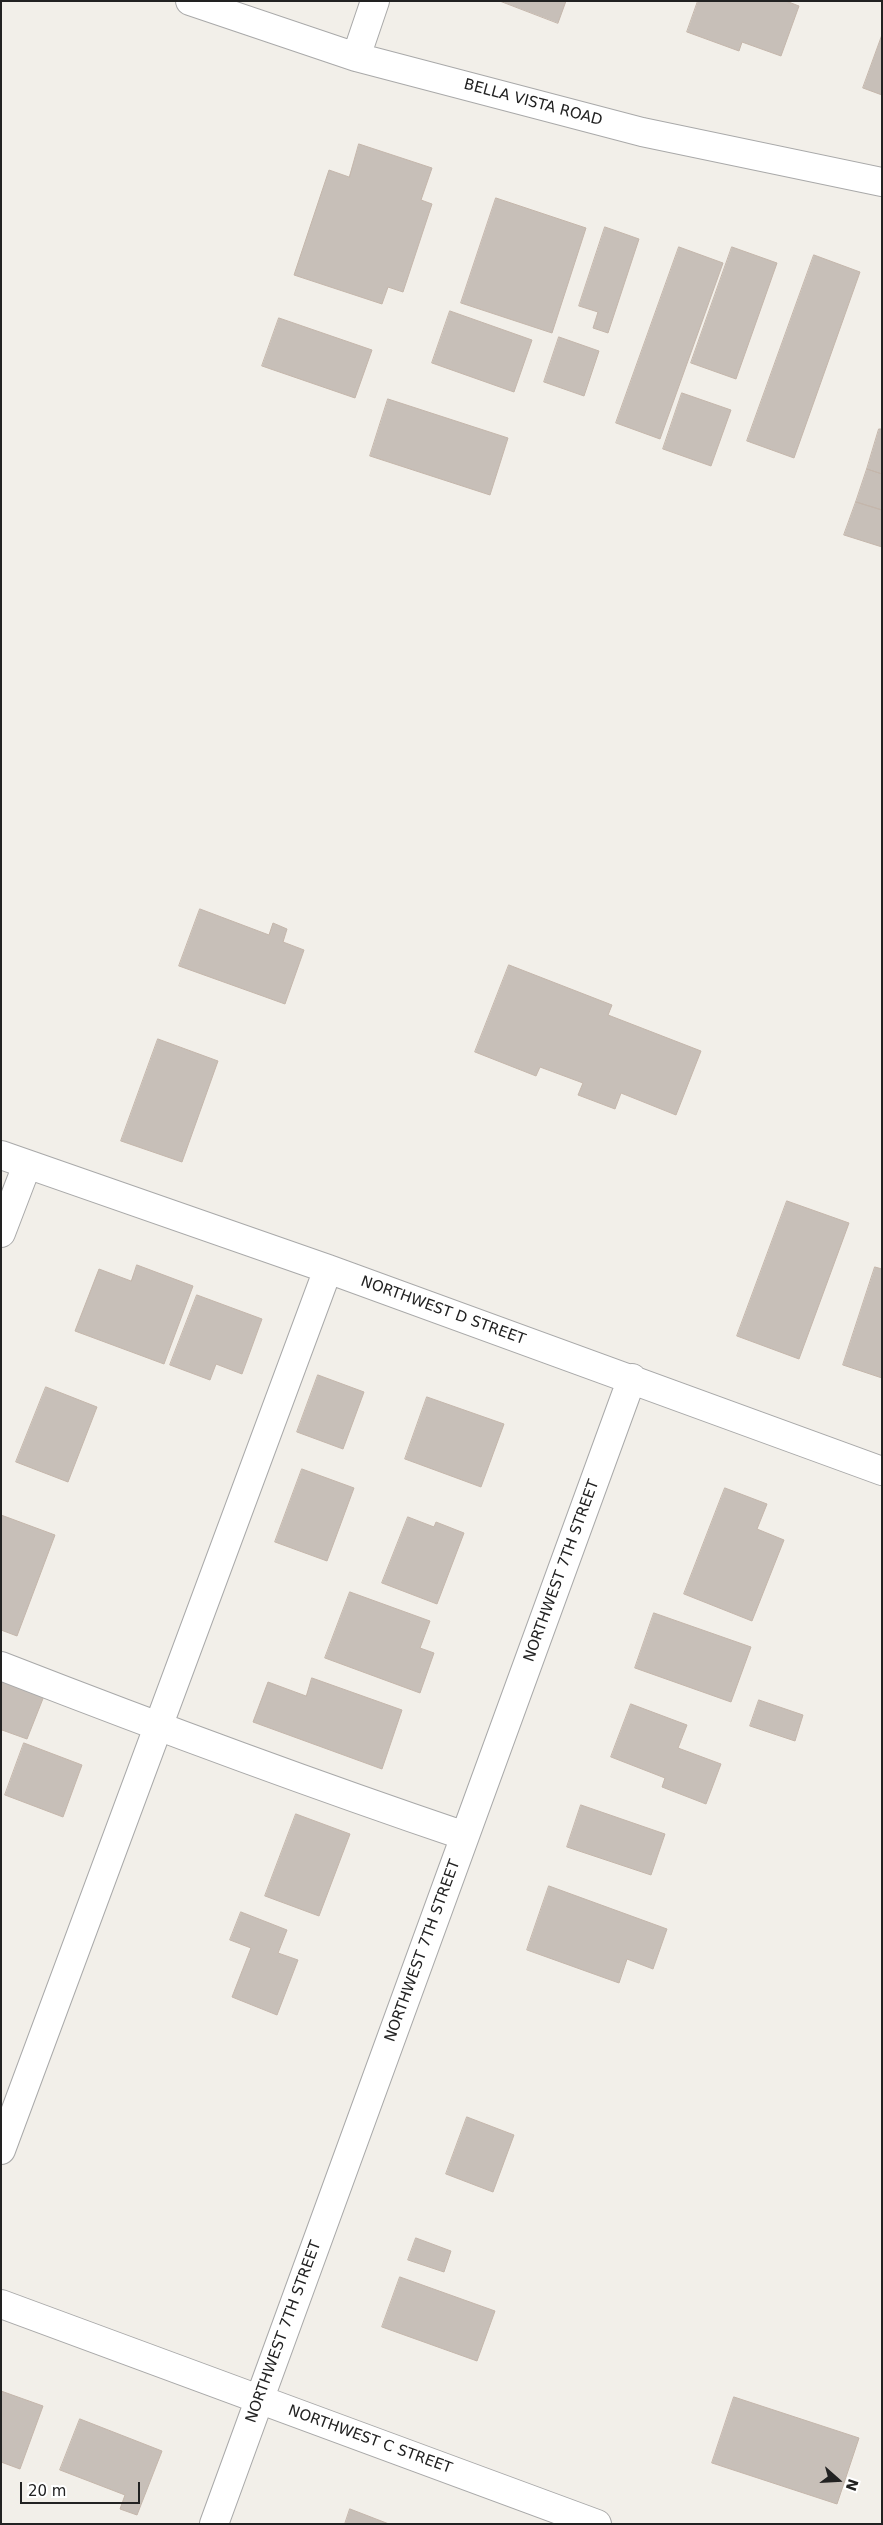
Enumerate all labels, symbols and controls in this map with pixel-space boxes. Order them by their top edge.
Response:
street label: BELLA VISTA ROAD [462,76,604,130]
street label: NORTHWEST D STREET [358,1273,528,1349]
street label: NORTHWEST 7TH STREET [521,1477,603,1665]
street label: NORTHWEST 7TH STREET [382,1857,464,2045]
street label: NORTHWEST 7TH STREET [243,2238,325,2426]
street label: NORTHWEST C STREET [286,2402,454,2478]
north arrow [813,2455,863,2505]
scale bar [22,2472,142,2504]
text: N [843,2477,862,2493]
text: 20 m [28,2482,66,2500]

